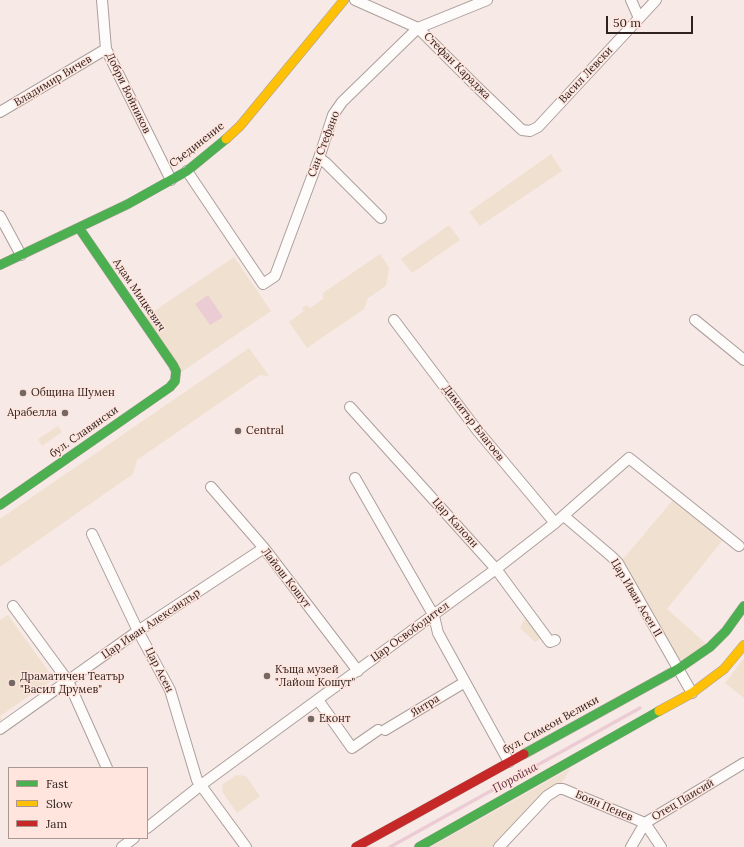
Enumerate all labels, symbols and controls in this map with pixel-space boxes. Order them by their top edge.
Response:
scale bar [608,8,695,34]
text: 50 m [613,15,641,30]
street label: Стефан Караджа [421,30,493,102]
street label: Васил Левски [556,44,616,106]
street label: Добри Войников [103,50,153,136]
street label: Владимир Вичев [12,53,94,109]
street label: Сан Стефано [305,109,343,179]
street label: Съединение [167,119,227,171]
street label: Адам Мицкевич [110,256,168,334]
street label: Димитър Благоев [439,382,507,464]
place label: Община Шумен [31,386,115,400]
marker: Община Шумен [18,388,28,398]
street label: бул. Славянски [47,403,121,461]
place label: Арабелла [7,406,57,420]
marker: Арабелла [60,408,70,418]
place label: Central [246,424,284,438]
marker: Central [233,426,243,436]
street label: Цар Калоян [429,495,481,551]
street label: Лайош Кошут [258,545,314,611]
street label: Цар Иван Асен II [607,557,665,639]
street label: Цар Иван Александър [99,586,203,662]
street label: Цар Освободител [368,599,452,665]
street label: Цар Асен [142,645,176,695]
place label: Къща музей "Лайош Кошут" [275,663,355,689]
place label: Драматичен Театър "Васил Друмев" [20,670,124,696]
marker: Къща музей "Лайош Кошут" [262,671,272,681]
marker: Драматичен Театър "Васил Друмев" [7,678,17,688]
street label: Янтра [408,692,442,720]
street label: бул. Симеон Велики [501,693,601,757]
place label: Еконт [319,712,350,726]
marker: Еконт [306,714,316,724]
water label: Поройна [490,760,540,796]
legend [8,767,148,839]
text: Fast [46,776,69,791]
street label: Отец Паисий [649,776,717,824]
street label: Боян Пенев [573,788,635,824]
text: Slow [46,796,73,811]
text: Jam [46,816,67,831]

